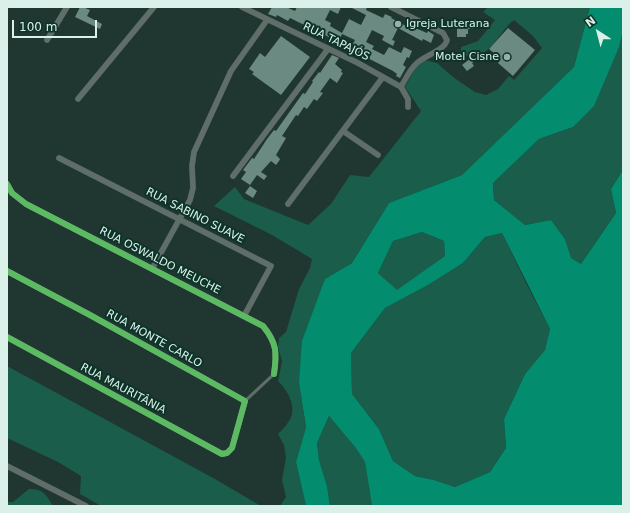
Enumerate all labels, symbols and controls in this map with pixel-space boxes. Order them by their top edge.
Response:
scale bar [14,12,99,38]
north arrow [578,12,618,52]
text: N [583,14,598,30]
place label: Igreja Luterana [406,17,490,31]
marker: Igreja Luterana [393,19,403,29]
text: 100 m [19,20,57,34]
street label: RUA TAPAJÓS [301,20,371,64]
place label: Motel Cisne [435,50,499,64]
marker: Motel Cisne [502,52,512,62]
street label: RUA SABINO SUAVE [143,185,247,247]
street label: RUA OSWALDO MEUCHE [97,225,223,297]
street label: RUA MONTE CARLO [104,307,204,371]
street label: RUA MAURITÂNIA [78,361,168,417]

